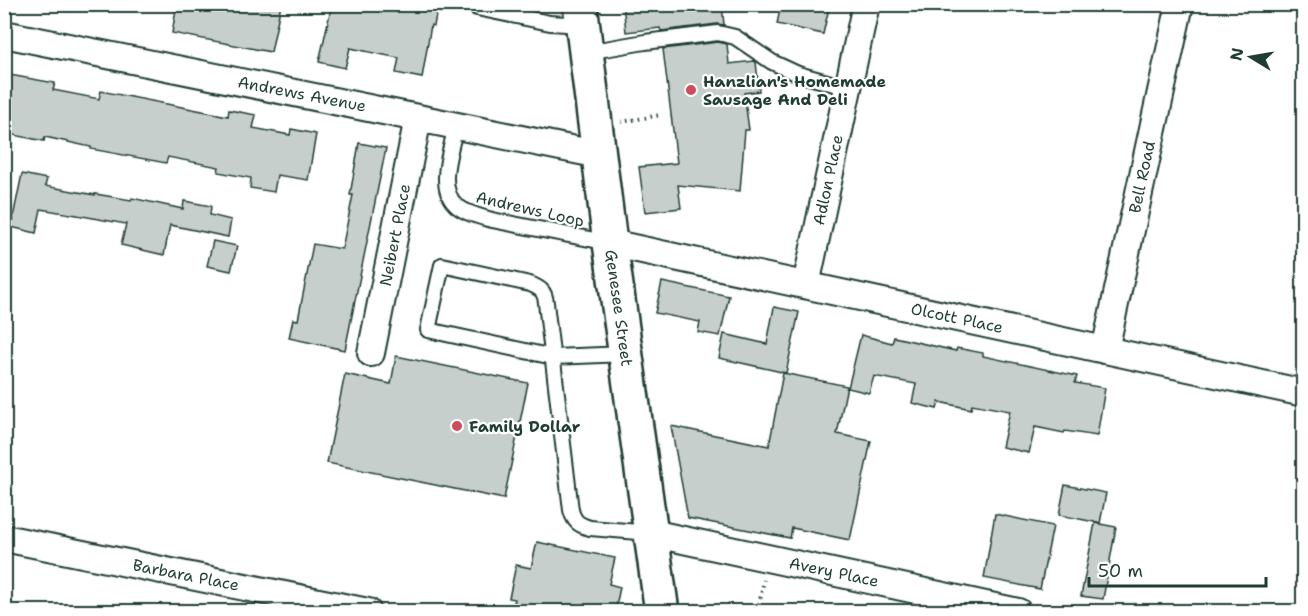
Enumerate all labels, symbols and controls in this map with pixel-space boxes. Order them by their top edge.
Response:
north arrow [1221,27,1281,87]
text: N [1225,46,1248,62]
street label: Andrews Avenue [236,71,368,117]
place label: Hanzlian's Homemade Sausage And Deli [703,71,886,110]
marker: Hanzlian's Homemade Sausage And Deli [684,83,698,97]
street label: Adlon Place [808,133,848,227]
street label: Bell Road [1124,139,1160,215]
street label: Neibert Place [375,182,415,288]
street label: Andrews Loop [474,186,586,232]
street label: Genesee Street [600,248,638,368]
street label: Olcott Place [909,298,1005,338]
place label: Family Dollar [469,416,581,437]
marker: Family Dollar [450,419,464,433]
scale bar [1089,550,1266,588]
street label: Avery Place [787,552,881,592]
street label: Barbara Place [131,554,241,596]
text: 50 m [1098,559,1143,583]

